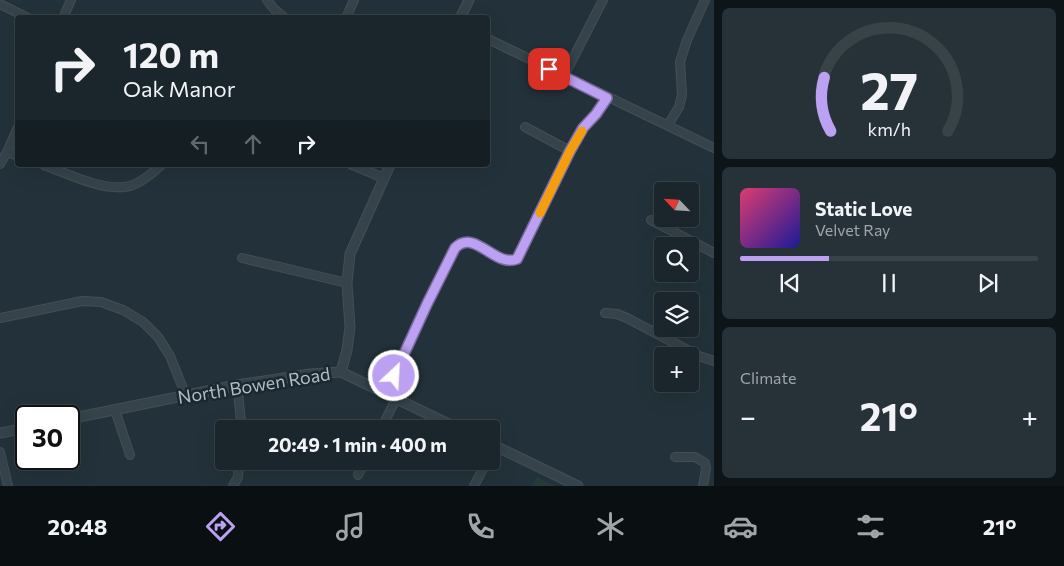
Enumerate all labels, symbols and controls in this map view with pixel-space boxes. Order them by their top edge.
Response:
text: 120 m [123,32,219,75]
icon: right [40,35,105,100]
pin [528,48,570,90]
icon: arrive [535,55,563,83]
text: 27 [860,57,918,121]
text: Oak Manor [123,75,236,102]
text: km/h [867,118,911,140]
icon: left [186,130,214,158]
icon: ahead [239,130,267,158]
icon: right [292,130,320,158]
north arrow [654,182,699,228]
map controls [654,182,699,392]
text: Static Love [815,197,912,220]
text: Velvet Ray [815,220,890,239]
button: search [654,237,699,282]
icon: previous [776,269,804,297]
icon: pause [875,269,903,297]
icon: next [974,269,1002,297]
button: layers [654,292,699,337]
button: + [654,347,699,392]
position arrow [367,349,419,401]
street label: North Bowen Road [176,362,332,408]
text: Climate [740,368,796,387]
text: 21° [860,392,918,439]
text: − [740,399,756,433]
text: + [1022,399,1038,433]
speed limit sign: 30 [15,405,80,470]
text: 20:49 · 1 min · 400 m [268,433,447,456]
icon: directions [203,509,238,544]
icon: music [333,509,368,544]
icon: phone [463,509,498,544]
icon: climate [593,509,628,544]
icon: car [723,509,758,544]
icon: filters [853,509,888,544]
text: 20:48 [48,513,107,540]
text: 21° [983,513,1016,540]

